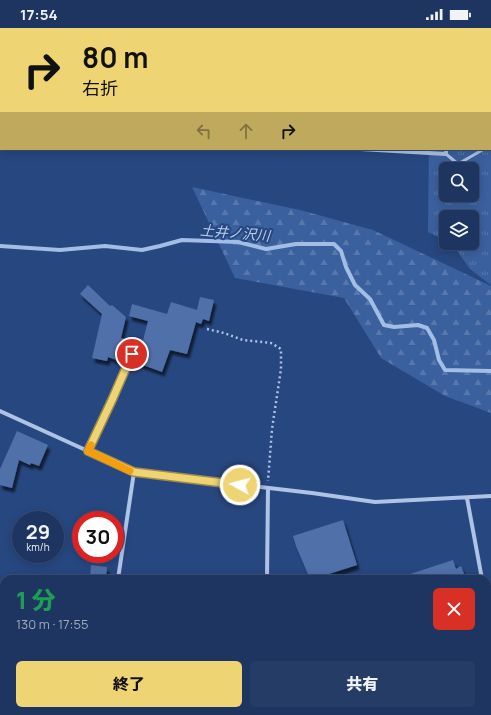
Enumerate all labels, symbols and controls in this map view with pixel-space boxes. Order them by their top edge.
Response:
text: 17:54 [20,4,58,25]
text: 80 m [82,38,148,76]
icon: right [16,44,68,96]
text: 右折 [82,76,118,100]
icon: left [193,120,215,142]
icon: ahead [235,120,257,142]
icon: right [277,120,299,142]
map controls [439,162,479,250]
button: search [439,162,479,202]
button: layers [439,210,479,250]
water label: 土井ノ沢川 [199,220,273,245]
pin [115,337,149,371]
icon: arrive [121,343,143,365]
position arrow [219,464,261,506]
speed limit sign: 30 [72,511,124,563]
text: 29 [26,518,50,545]
text: km/h [26,540,50,554]
text: 1 分 [16,583,56,616]
button: close [433,588,475,630]
text: 130 m · 17:55 [16,615,88,633]
button: 終了 [16,661,242,707]
button: 共有 [250,661,475,707]

